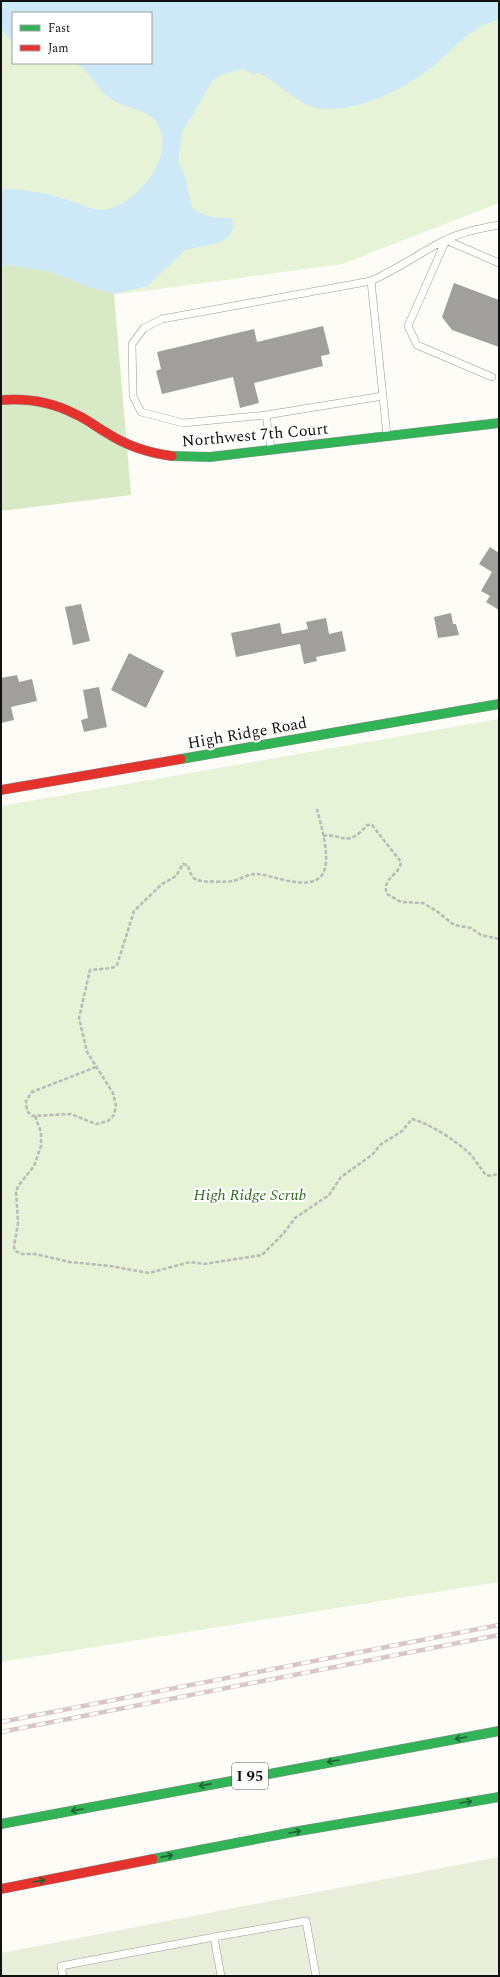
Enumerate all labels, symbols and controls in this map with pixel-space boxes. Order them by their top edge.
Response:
legend [12,12,152,64]
text: Fast [48,19,70,38]
text: Jam [48,39,69,58]
street label: Northwest 7th Court [181,417,330,453]
street label: High Ridge Road [186,711,309,755]
park label: High Ridge Scrub [193,1183,307,1207]
one-way arrow [455,1734,468,1742]
one-way arrow [327,1758,340,1766]
road number: I 95 [232,1763,268,1789]
one-way arrow [199,1781,212,1789]
one-way arrow [459,1798,472,1806]
one-way arrow [71,1806,84,1814]
one-way arrow [288,1828,301,1836]
one-way arrow [160,1852,173,1860]
one-way arrow [32,1877,45,1885]

